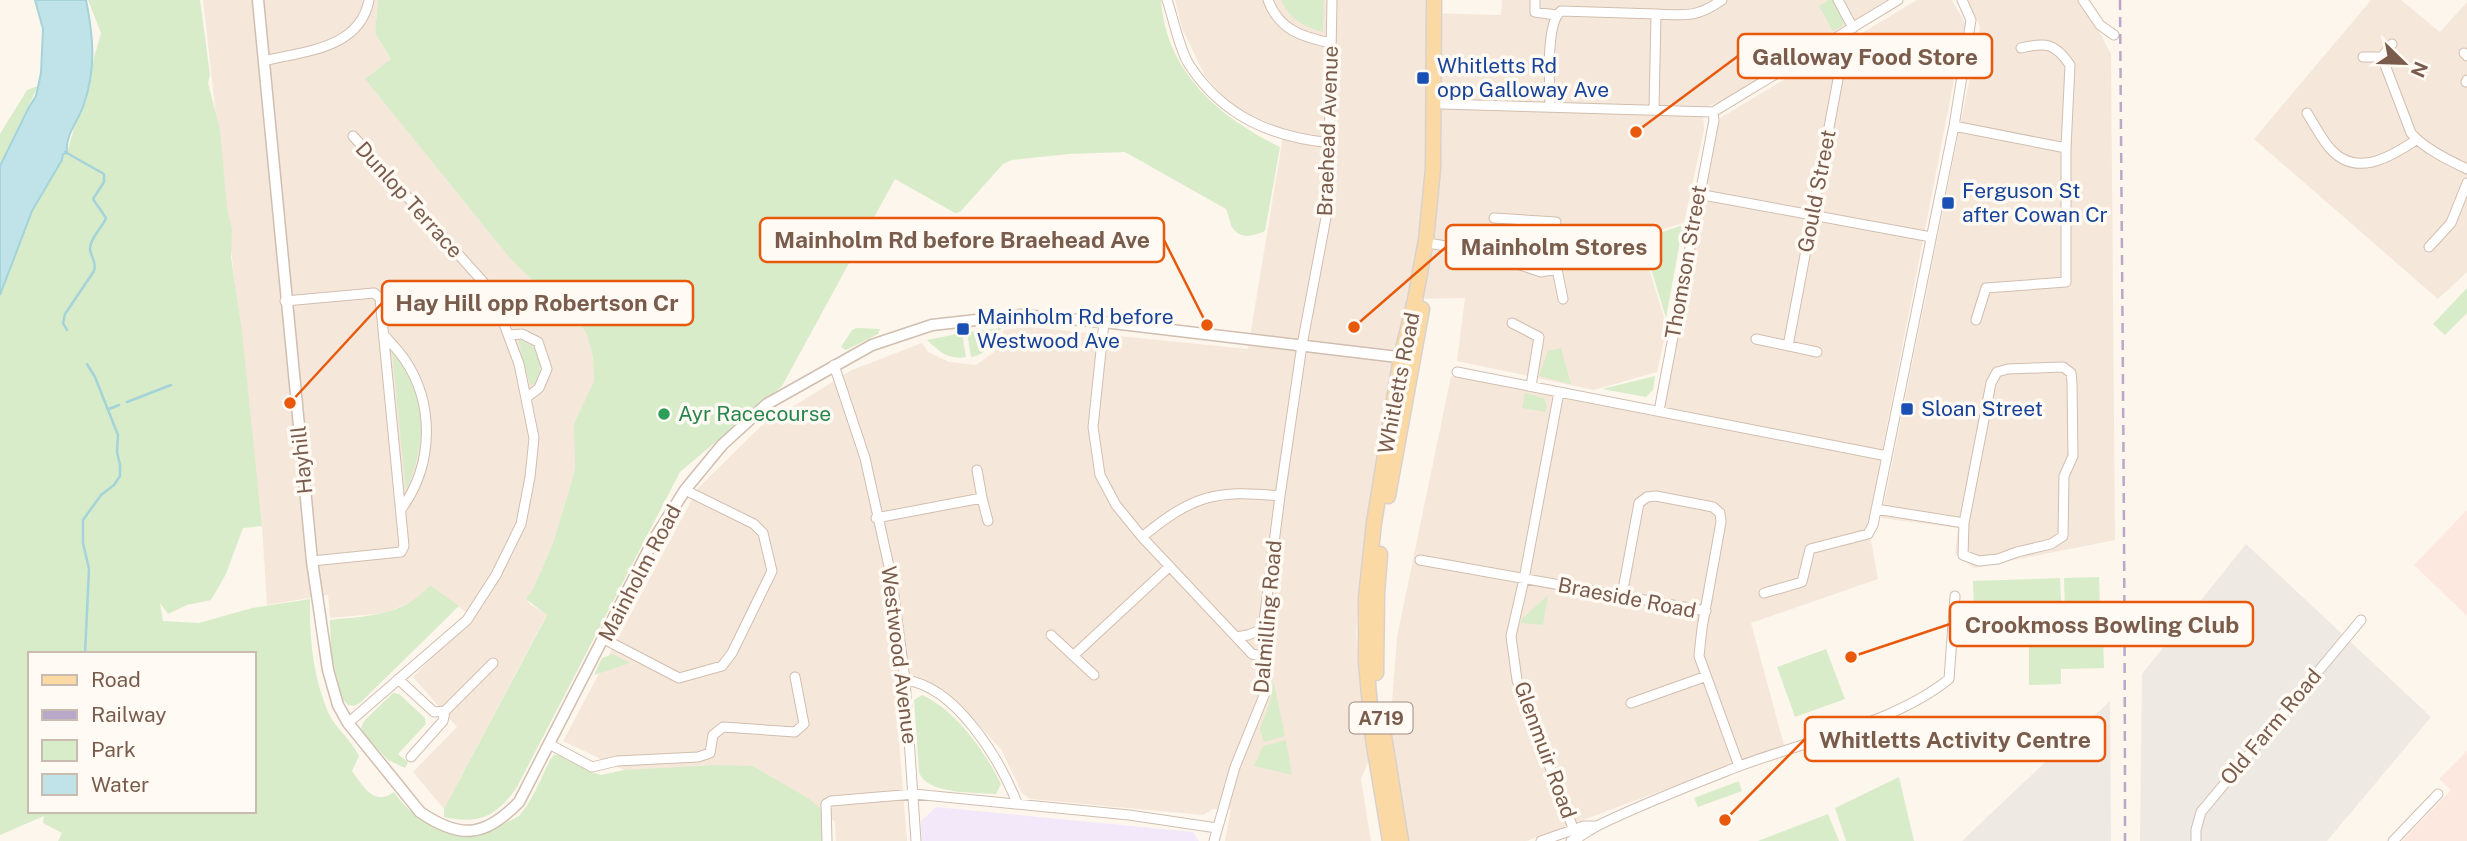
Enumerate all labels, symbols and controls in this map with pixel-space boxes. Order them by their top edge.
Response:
north arrow [2369,28,2439,98]
callout: Galloway Food Store [1738,34,1992,78]
text: Galloway Food Store [1752,43,1978,70]
street label: Braehead Avenue [1312,45,1343,217]
place label: Whitletts Rd opp Galloway Ave [1437,53,1609,102]
text: N [2407,59,2433,81]
marker: Whitletts Rd opp Galloway Ave [1415,70,1431,86]
street label: Gould Street [1792,127,1841,254]
street label: Dunlop Terrace [351,136,468,263]
place label: Ferguson St after Cowan Cr [1962,178,2108,227]
street label: Thomson Street [1660,183,1711,341]
marker: Ferguson St after Cowan Cr [1940,195,1956,211]
callout: Mainholm Rd before Braehead Ave [760,218,1164,262]
callout: Mainholm Stores [1446,225,1661,269]
text: Mainholm Rd before Braehead Ave [774,226,1150,253]
text: Mainholm Stores [1461,233,1647,260]
callout: Hay Hill opp Robertson Cr [382,281,693,325]
text: Hay Hill opp Robertson Cr [395,289,679,316]
place label: Mainholm Rd before Westwood Ave [977,304,1174,353]
street label: Whitletts Road [1373,310,1424,456]
marker: Mainholm Rd before Westwood Ave [955,321,971,337]
place label: Sloan Street [1921,396,2043,421]
place label: Ayr Racecourse [678,401,831,426]
marker: Sloan Street [1899,401,1915,417]
marker: Ayr Racecourse [656,406,672,422]
street label: Hayhill [285,425,318,495]
street label: Mainholm Road [593,500,686,645]
street label: Dalmilling Road [1248,539,1287,695]
street label: Westwood Avenue [876,565,923,745]
street label: Braeside Road [1556,572,1698,623]
callout: Crookmoss Bowling Club [1950,602,2253,646]
text: Crookmoss Bowling Club [1965,611,2239,638]
legend [28,652,256,813]
street label: Old Farm Road [2215,664,2326,790]
text: Road [91,667,141,692]
street label: Glenmuir Road [1509,678,1582,822]
text: Railway [91,702,167,727]
road number: A719 [1350,702,1412,734]
callout: Whitletts Activity Centre [1805,717,2105,761]
text: Whitletts Activity Centre [1819,726,2091,753]
text: Park [91,737,136,762]
text: Water [91,772,149,797]

